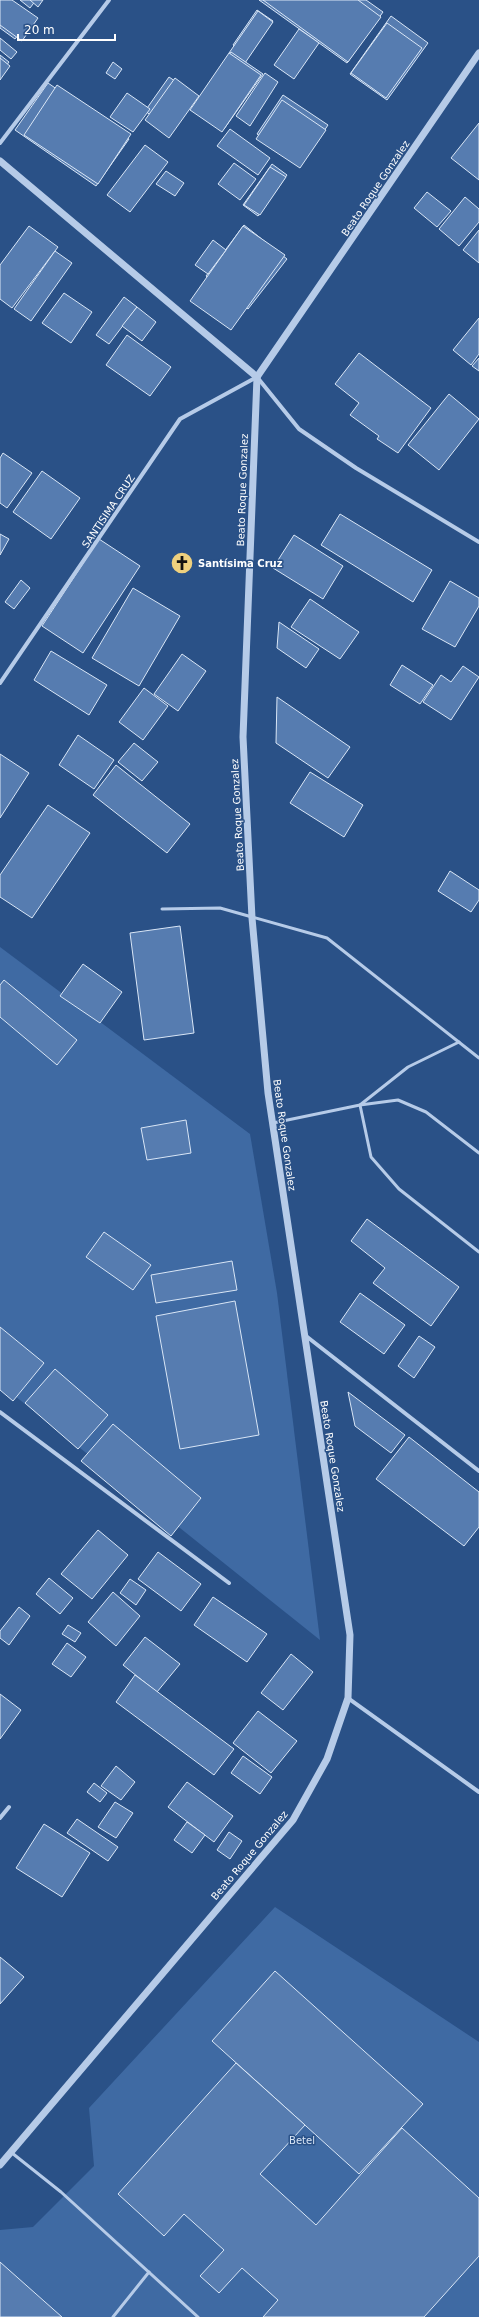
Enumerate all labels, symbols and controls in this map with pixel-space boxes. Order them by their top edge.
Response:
scale bar [18,16,115,42]
text: 20 m [24,23,55,37]
street label: Beato Roque Gonzalez [339,138,412,238]
street label: Beato Roque Gonzalez [235,433,250,547]
street label: SANTISIMA CRUZ [80,473,137,550]
church icon: Santísima Cruz [169,550,195,576]
place label: Santísima Cruz [198,558,283,569]
street label: Beato Roque Gonzalez [229,758,246,872]
street label: Beato Roque Gonzalez [271,1078,298,1192]
street label: Beato Roque Gonzalez [318,1400,347,1513]
street label: Beato Roque Gonzalez [209,1809,290,1902]
park label: Betel [289,2135,315,2146]

